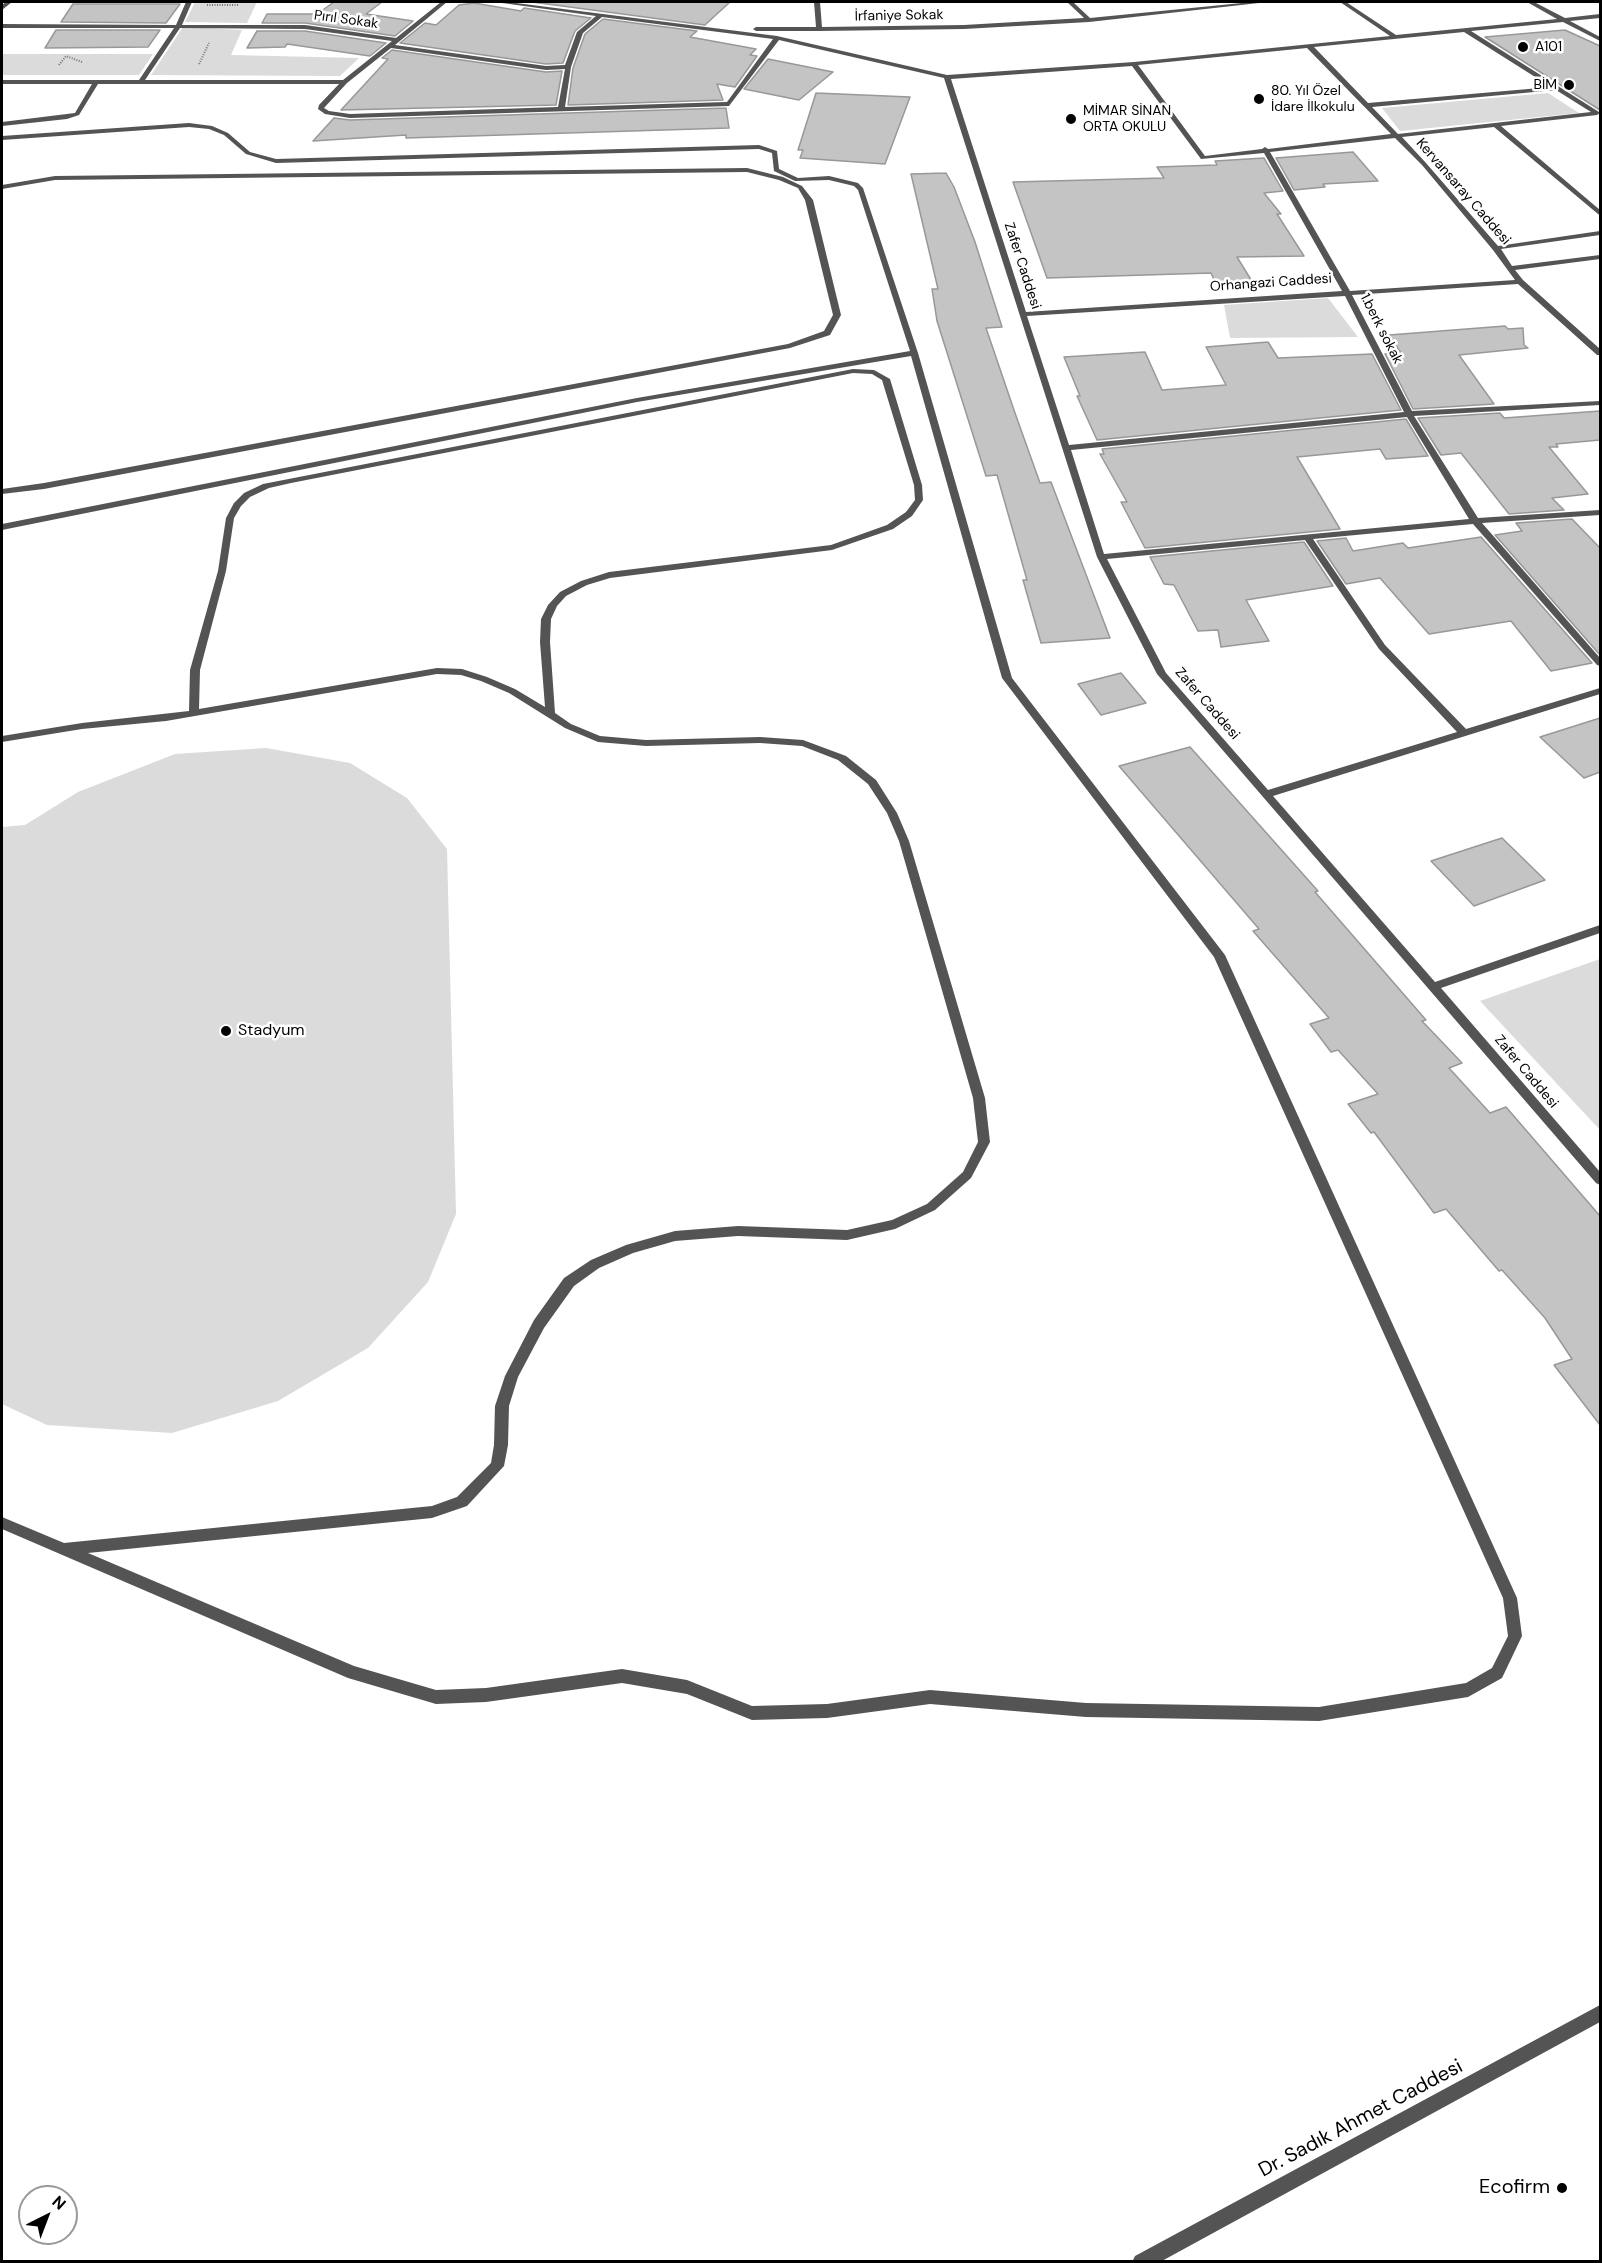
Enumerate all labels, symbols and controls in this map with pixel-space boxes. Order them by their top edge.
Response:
street label: Pırıl Sokak [313,7,379,33]
street label: İrfaniye Sokak [854,7,944,25]
place label: A101 [1535,39,1562,55]
marker: A101 [1516,40,1530,54]
place label: BİM [1534,77,1557,93]
marker: BİM [1562,78,1576,92]
place label: 80. Yıl Özel İdare İlkokulu [1271,83,1355,116]
marker: 80. Yıl Özel İdare İlkokulu [1252,92,1266,106]
place label: MİMAR SİNAN ORTA OKULU [1083,103,1171,136]
marker: MİMAR SİNAN ORTA OKULU [1064,112,1078,126]
street label: Kervansaray Caddesi [1412,135,1514,249]
street label: Zafer Caddesi [1000,221,1044,311]
street label: Orhangazi Caddesi [1209,270,1333,296]
street label: 1.berk sokak [1356,291,1406,367]
street label: Zafer Caddesi [1171,664,1243,744]
place label: Stadyum [238,1021,305,1041]
marker: Stadyum [219,1024,233,1038]
street label: Zafer Caddesi [1491,1032,1561,1112]
street label: Dr. Sadık Ahmet Caddesi [1255,2055,1467,2183]
place label: Ecofirm [1479,2176,1550,2200]
marker: Ecofirm [1555,2181,1569,2195]
north arrow [18,2185,78,2245]
text: N [48,2191,70,2214]

